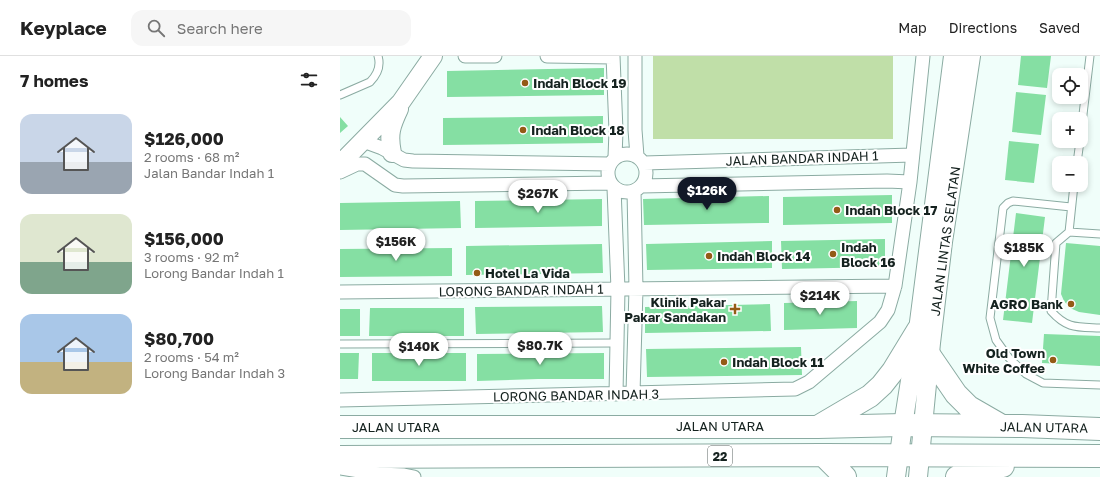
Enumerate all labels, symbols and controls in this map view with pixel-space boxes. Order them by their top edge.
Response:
search box [131,10,411,46]
text: Keyplace [20,16,107,39]
icon: search [145,17,167,39]
text: Search here [177,19,263,37]
text: Map [898,19,927,36]
text: Directions [949,19,1017,36]
text: Saved [1039,19,1080,36]
map controls [1052,68,1088,192]
button: locate [1052,68,1088,104]
icon: filters [298,69,320,91]
text: 7 homes [20,70,88,91]
place label: Indah Block 19 [533,75,626,91]
marker: Indah Block 19 [520,78,530,88]
button: + [1052,112,1088,148]
place label: Indah Block 18 [531,122,624,138]
marker: Indah Block 18 [518,125,528,135]
text: $126,000 [144,128,224,149]
icon: home [52,130,100,178]
street label: JALAN BANDAR INDAH 1 [725,147,879,169]
text: 2 rooms · 68 m² [144,149,239,165]
button: − [1052,156,1088,192]
text: Jalan Bandar Indah 1 [144,165,274,181]
street label: JALAN LINTAS SELATAN [927,165,963,317]
pin: $126K [679,177,735,211]
pin: $267K [510,180,566,214]
text: $126K [686,182,728,198]
text: $267K [517,185,559,201]
place label: Indah Block 17 [845,202,937,218]
marker: Indah Block 17 [832,205,842,215]
text: $156,000 [144,228,224,249]
pin: $156K [368,228,424,262]
icon: home [52,230,100,278]
text: $156K [375,233,417,249]
pin: $185K [996,234,1052,268]
place label: Indah Block 16 [841,239,895,270]
text: $185K [1003,239,1045,255]
place label: Indah Block 14 [717,248,810,264]
text: 3 rooms · 92 m² [144,249,239,265]
marker: Indah Block 16 [828,249,838,259]
marker: Indah Block 14 [704,251,714,261]
text: Lorong Bandar Indah 1 [144,265,284,281]
place label: Hotel La Vida [485,265,570,281]
marker: Hotel La Vida [472,268,482,278]
street label: LORONG BANDAR INDAH 1 [438,281,604,299]
pin: $214K [792,282,848,316]
text: $214K [800,287,840,303]
place label: Klinik Pakar Pakar Sandakan [624,294,726,325]
place label: AGRO Bank [990,296,1063,312]
marker: AGRO Bank [1066,299,1076,309]
marker: Klinik Pakar Pakar Sandakan [729,303,741,315]
text: $80,700 [144,328,214,349]
icon: home [52,330,100,378]
pin: $80.7K [507,332,573,366]
pin: $140K [391,333,447,367]
text: $80.7K [517,337,563,353]
text: $140K [398,338,440,354]
place label: Old Town White Coffee [962,345,1045,376]
text: 2 rooms · 54 m² [144,349,239,365]
place label: Indah Block 11 [732,354,824,370]
marker: Old Town White Coffee [1048,355,1058,365]
marker: Indah Block 11 [719,357,729,367]
text: Lorong Bandar Indah 3 [144,365,285,381]
street label: LORONG BANDAR INDAH 3 [493,386,659,404]
street label: JALAN UTARA [676,418,764,434]
street label: JALAN UTARA [1000,418,1088,436]
street label: JALAN UTARA [352,419,440,435]
road number: 22 [708,446,732,466]

